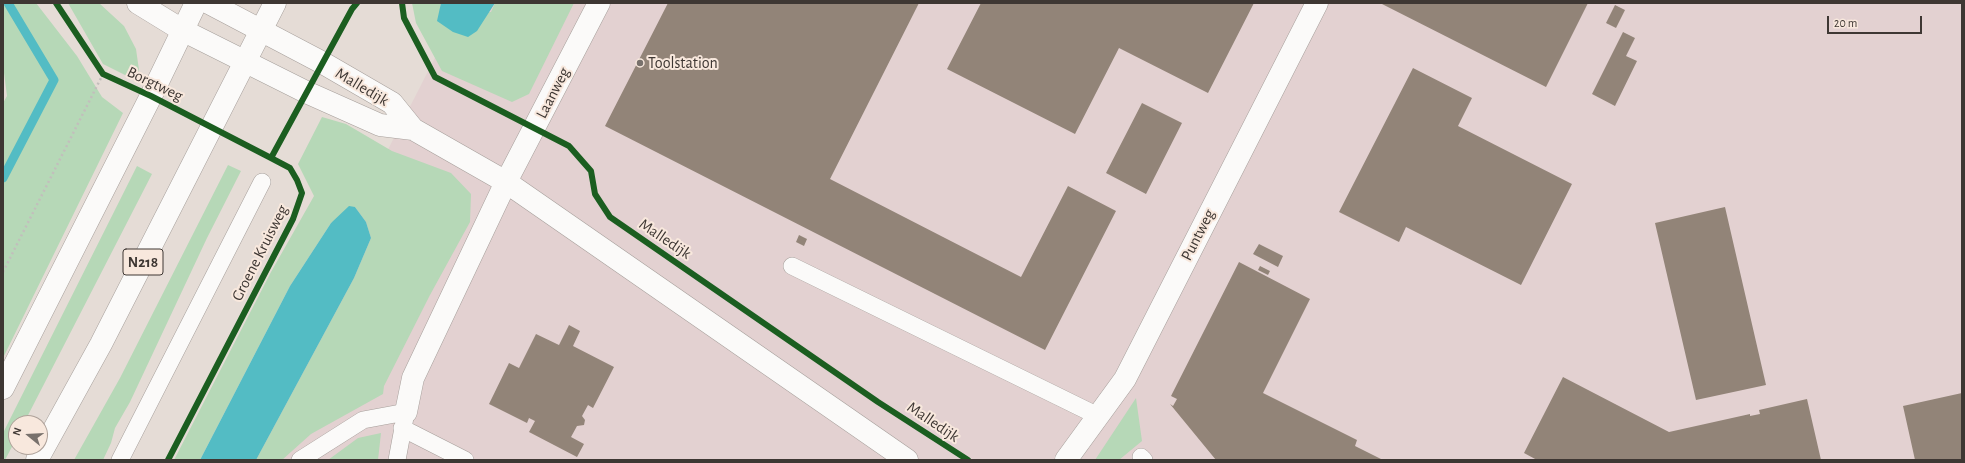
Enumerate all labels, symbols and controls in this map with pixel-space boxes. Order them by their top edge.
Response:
scale bar [1829,8,1924,34]
text: 20 m [1834,17,1857,29]
place label: Toolstation [648,53,718,73]
marker: Toolstation [635,58,645,68]
street label: Borgtweg [124,62,186,106]
street label: Malledijk [332,64,392,110]
street label: Laanweg [532,64,574,122]
street label: Groene Kruisweg [228,202,292,304]
street label: Puntweg [1177,206,1219,264]
street label: Malledijk [635,215,695,263]
road number: N218 [123,249,163,275]
street label: Malledijk [903,398,963,446]
north arrow [8,415,48,455]
text: N [11,426,23,437]

